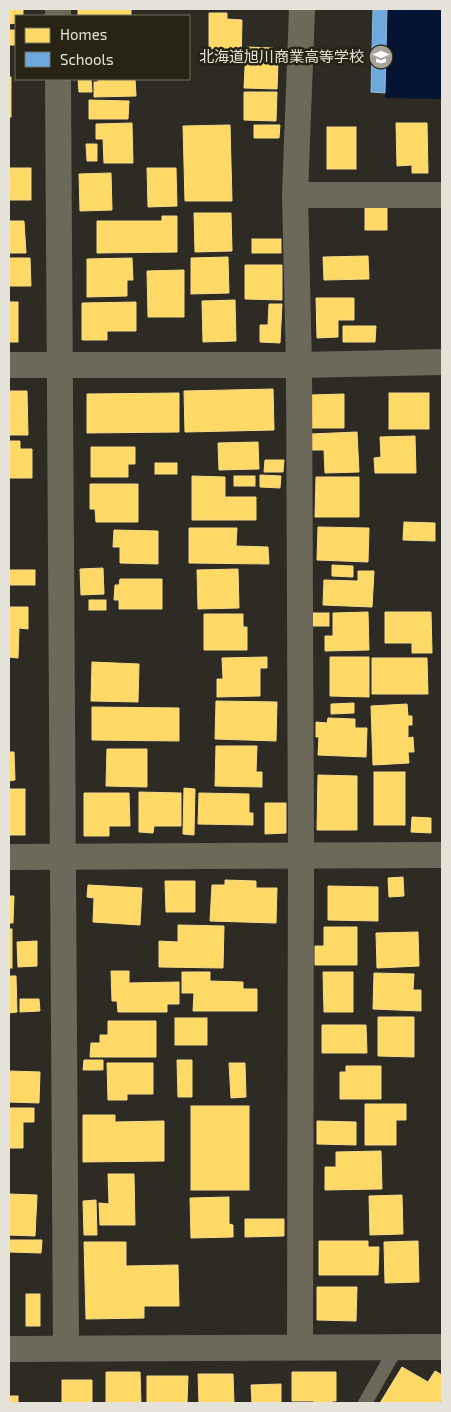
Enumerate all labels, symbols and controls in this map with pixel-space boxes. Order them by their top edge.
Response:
legend [15,15,190,80]
text: Homes [60,25,107,43]
school or university icon: 北海道旭川商業高等学校 [368,44,394,70]
place label: 北海道旭川商業高等学校 [199,47,364,65]
text: Schools [60,50,114,68]

